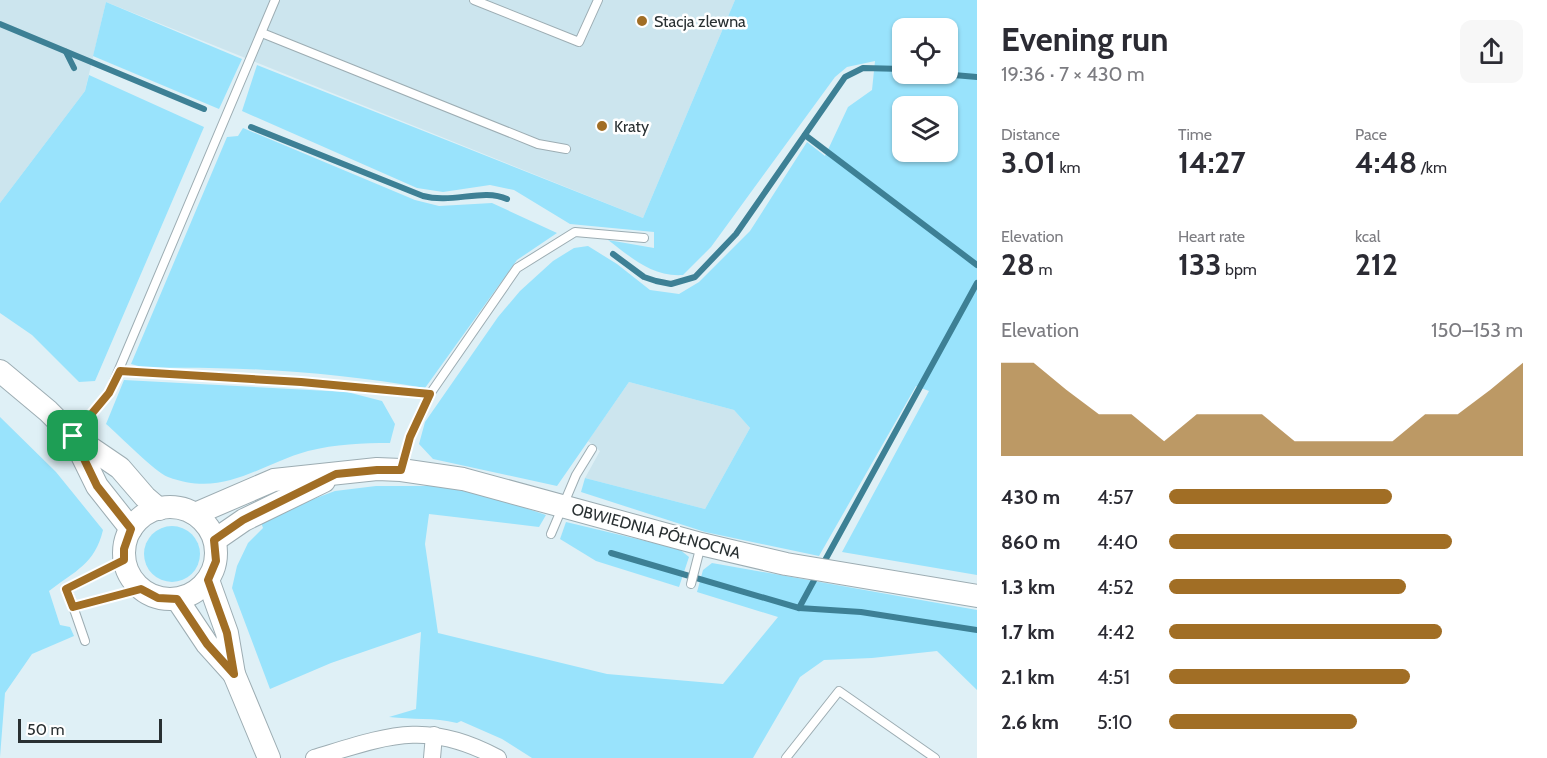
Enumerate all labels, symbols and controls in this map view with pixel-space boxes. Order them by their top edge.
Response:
place label: Stacja zlewna [654,12,746,31]
marker: Stacja zlewna [635,14,649,28]
map controls [892,18,958,162]
button: locate [892,18,958,84]
text: Evening run [1001,19,1168,59]
button: share [1460,20,1523,83]
text: 19:36 · 7 × 430 m [1001,62,1145,86]
button: layers [892,96,958,162]
place label: Kraty [614,117,649,136]
marker: Kraty [595,119,609,133]
text: Distance [1001,125,1060,144]
text: Time [1178,125,1212,144]
text: Pace [1355,125,1387,144]
text: 3.01 [1001,144,1056,181]
text: 14:27 [1178,144,1246,181]
text: 4:48 [1355,144,1417,181]
text: km [1056,158,1081,177]
text: /km [1417,158,1447,177]
text: Elevation [1001,227,1064,246]
text: Heart rate [1178,227,1245,246]
text: kcal [1355,227,1381,246]
text: 28 [1001,246,1035,283]
text: 133 [1178,246,1221,283]
text: 212 [1355,246,1398,283]
text: m [1035,260,1053,279]
text: bpm [1221,260,1257,279]
text: Elevation [1001,318,1079,342]
text: 150–153 m [1431,318,1523,342]
pin [47,410,98,461]
icon: arrive [56,419,89,452]
text: 430 m [1001,485,1060,509]
text: 4:57 [1097,485,1134,509]
street label: OBWIEDNIA PÓŁNOCNA [569,499,743,563]
text: 860 m [1001,530,1060,554]
text: 4:40 [1097,530,1138,554]
text: 1.3 km [1001,575,1055,599]
text: 4:52 [1097,575,1134,599]
text: 1.7 km [1001,620,1055,644]
text: 4:42 [1097,620,1135,644]
text: 2.1 km [1001,665,1055,689]
text: 4:51 [1097,665,1130,689]
text: 2.6 km [1001,710,1059,734]
text: 5:10 [1097,710,1132,734]
scale bar [18,716,162,744]
text: 50 m [27,720,64,739]

